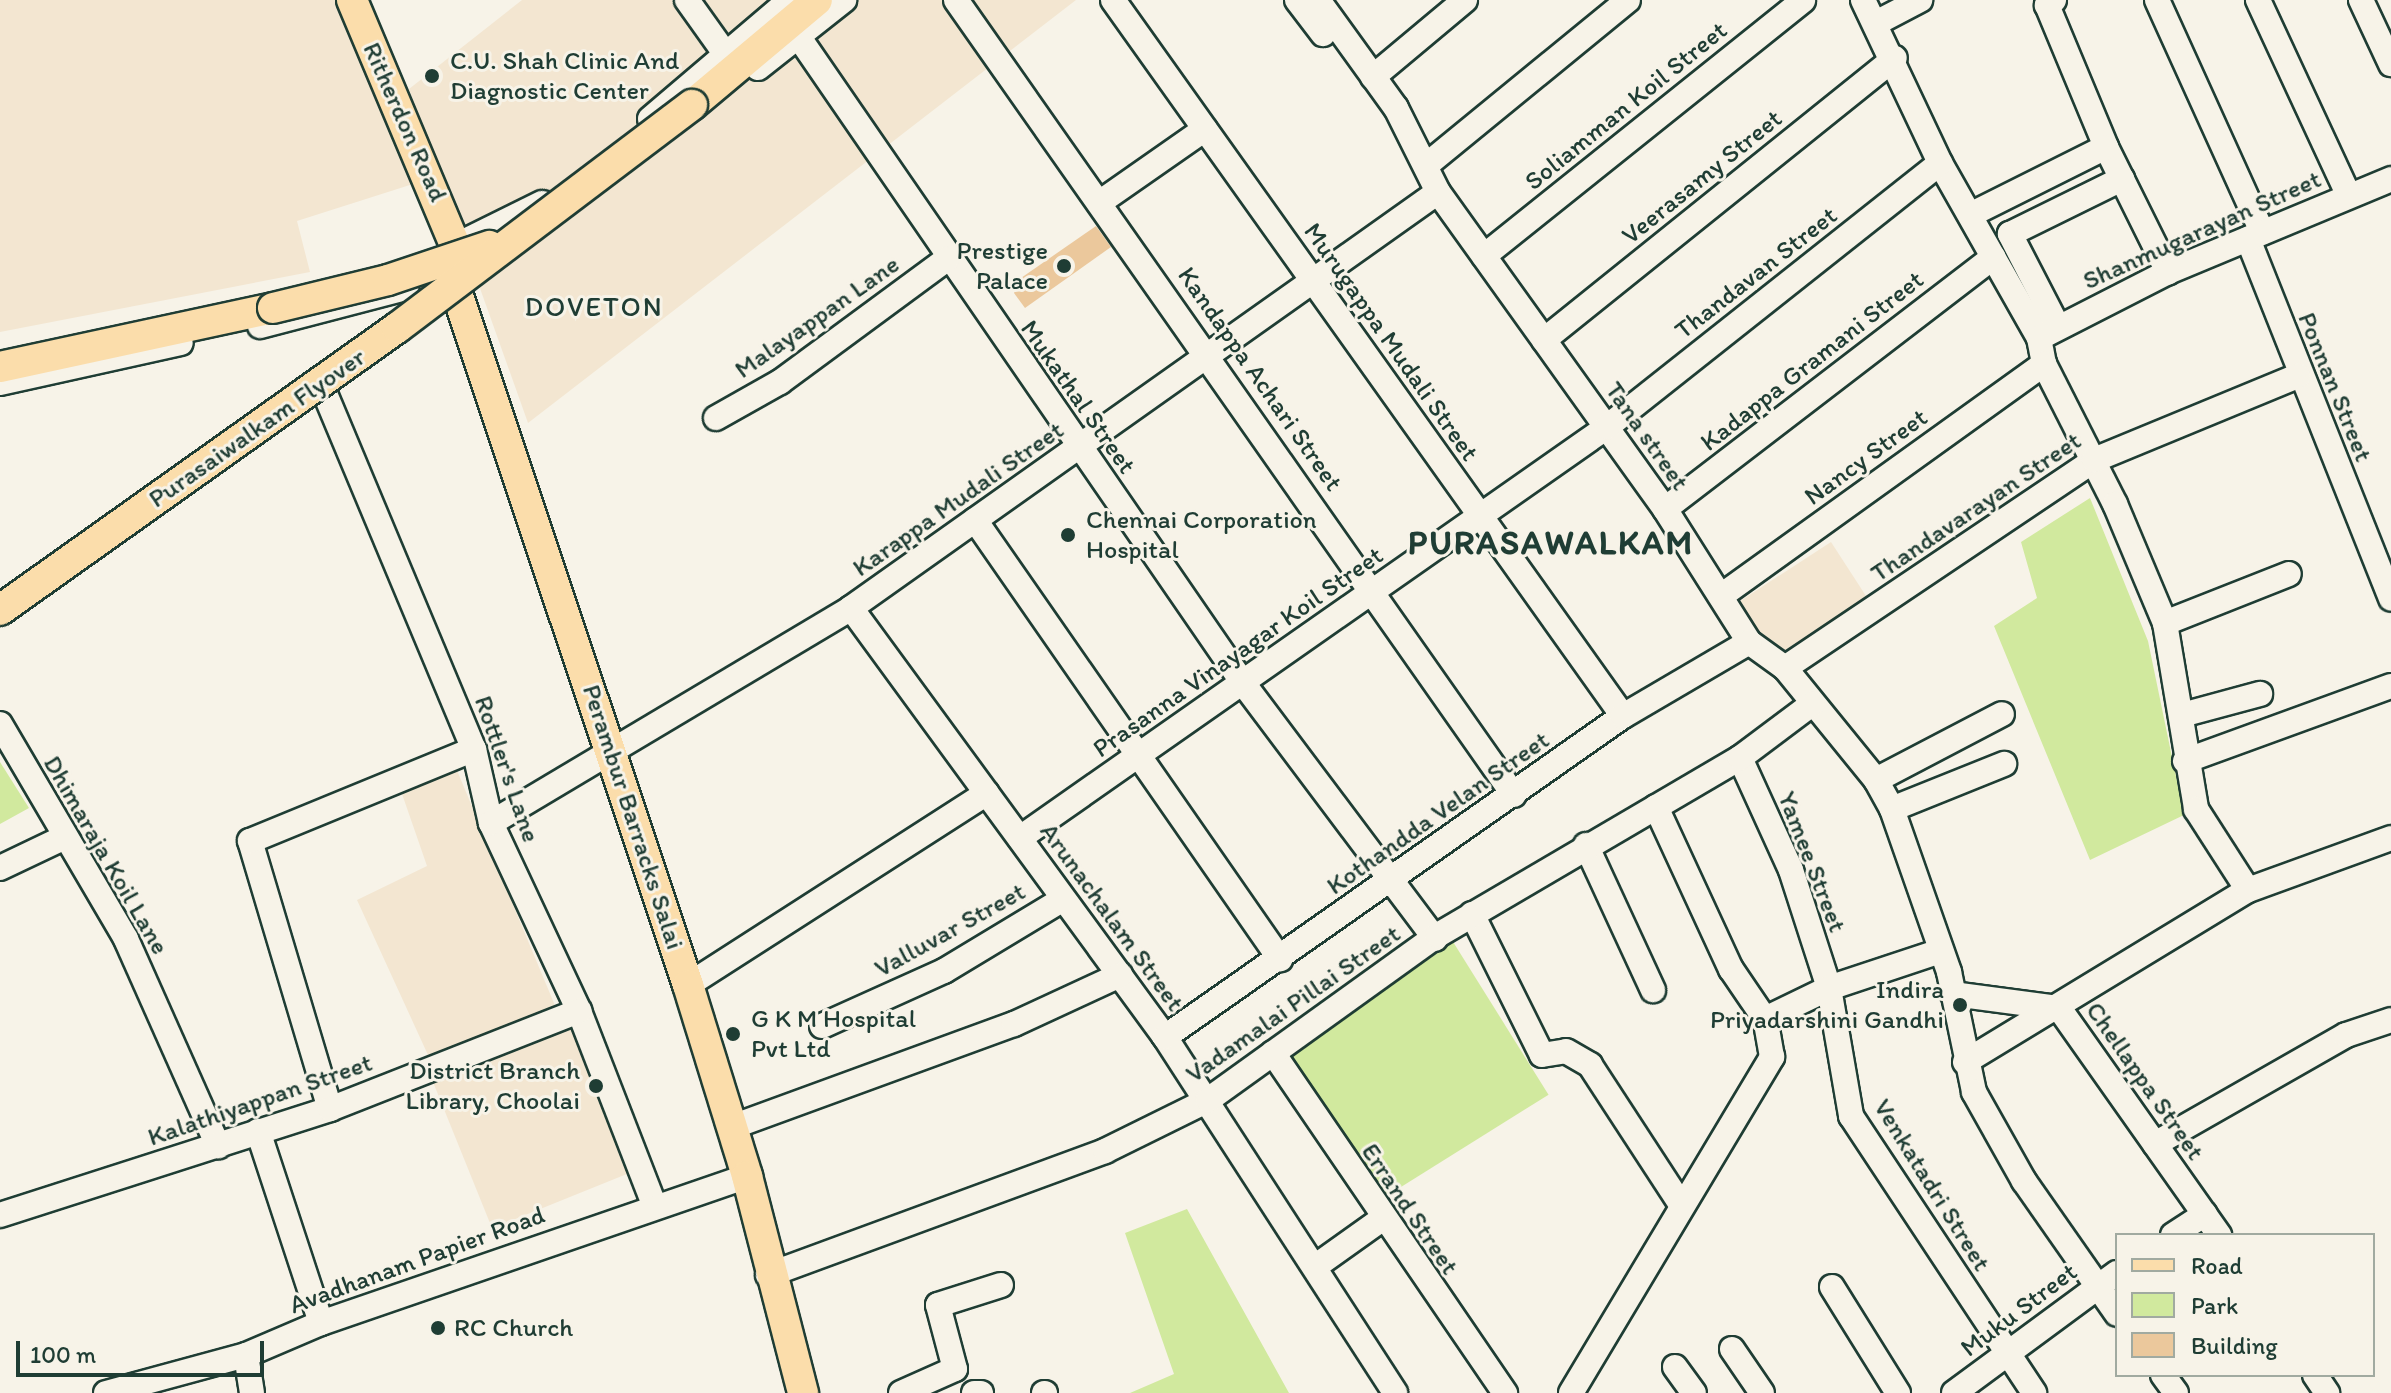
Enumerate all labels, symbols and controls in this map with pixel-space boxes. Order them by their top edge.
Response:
street label: Soliamman Koil Street [1519,15,1733,197]
street label: Ritherdon Road [356,37,454,207]
place label: C.U. Shah Clinic And Diagnostic Center [450,45,678,106]
marker: C.U. Shah Clinic And Diagnostic Center [421,65,443,87]
street label: Veerasamy Street [1616,103,1788,251]
street label: Shanmugarayan Street [2078,164,2326,296]
street label: Thandavan Street [1669,200,1843,346]
street label: Murugappa Mudali Street [1297,217,1485,467]
place label: Prestige Palace [957,235,1048,296]
street label: Malayappan Lane [728,248,906,386]
marker: Prestige Palace [1055,257,1073,275]
street label: Kandappa Achari Street [1171,261,1349,497]
street label: Kadappa Gramani Street [1694,264,1930,458]
district label: DOVETON [524,289,664,323]
street label: Ponnan Street [2291,308,2379,466]
street label: Mukathal Street [1014,314,1142,480]
street label: Purasaiwalkam Flyover [143,341,371,515]
street label: Tana street [1598,376,1696,496]
street label: Nancy Street [1798,402,1934,512]
street label: Karappa Mudali Street [847,415,1069,583]
street label: Thandavarayan Street [1865,425,2087,589]
place label: Chennai Corporation Hospital [1086,504,1317,566]
district label: PURASAWALKAM [1407,523,1695,563]
marker: Chennai Corporation Hospital [1057,524,1079,546]
street label: Prasanna Vinayagar Koil Street [1086,539,1390,765]
street label: Perambur Barracks Salai [576,681,690,953]
street label: Rottler's Lane [467,692,547,846]
street label: Kothandda Velan Street [1321,725,1555,901]
street label: Dhimaraja Koil Lane [36,750,176,960]
street label: Yamee Street [1771,787,1853,937]
street label: Arunachalam Street [1033,817,1191,1017]
street label: Valluvar Street [869,876,1031,984]
street label: Vadamalai Pillai Street [1180,919,1406,1089]
place label: Indira Priyadarshini Gandhi [1709,974,1944,1036]
marker: Indira Priyadarshini Gandhi [1951,996,1969,1014]
street label: Chellappa Street [2079,996,2211,1166]
place label: G K M Hospital Pvt Ltd [751,1003,917,1064]
marker: G K M Hospital Pvt Ltd [722,1023,744,1045]
street label: Kalathiyappan Street [144,1047,376,1153]
place label: District Branch Library, Choolai [405,1055,580,1116]
marker: District Branch Library, Choolai [587,1077,605,1095]
street label: Venkatadri Street [1867,1094,1997,1276]
street label: Errand Street [1355,1137,1465,1281]
street label: Avadhanam Papier Road [285,1199,549,1321]
legend [2115,1233,2375,1377]
text: Road [2191,1251,2243,1280]
street label: Muku Street [1955,1256,2083,1364]
text: Park [2191,1291,2238,1320]
place label: RC Church [454,1312,573,1344]
marker: RC Church [429,1319,447,1337]
scale bar [20,1325,268,1375]
text: Building [2191,1331,2278,1360]
text: 100 m [30,1340,96,1369]

